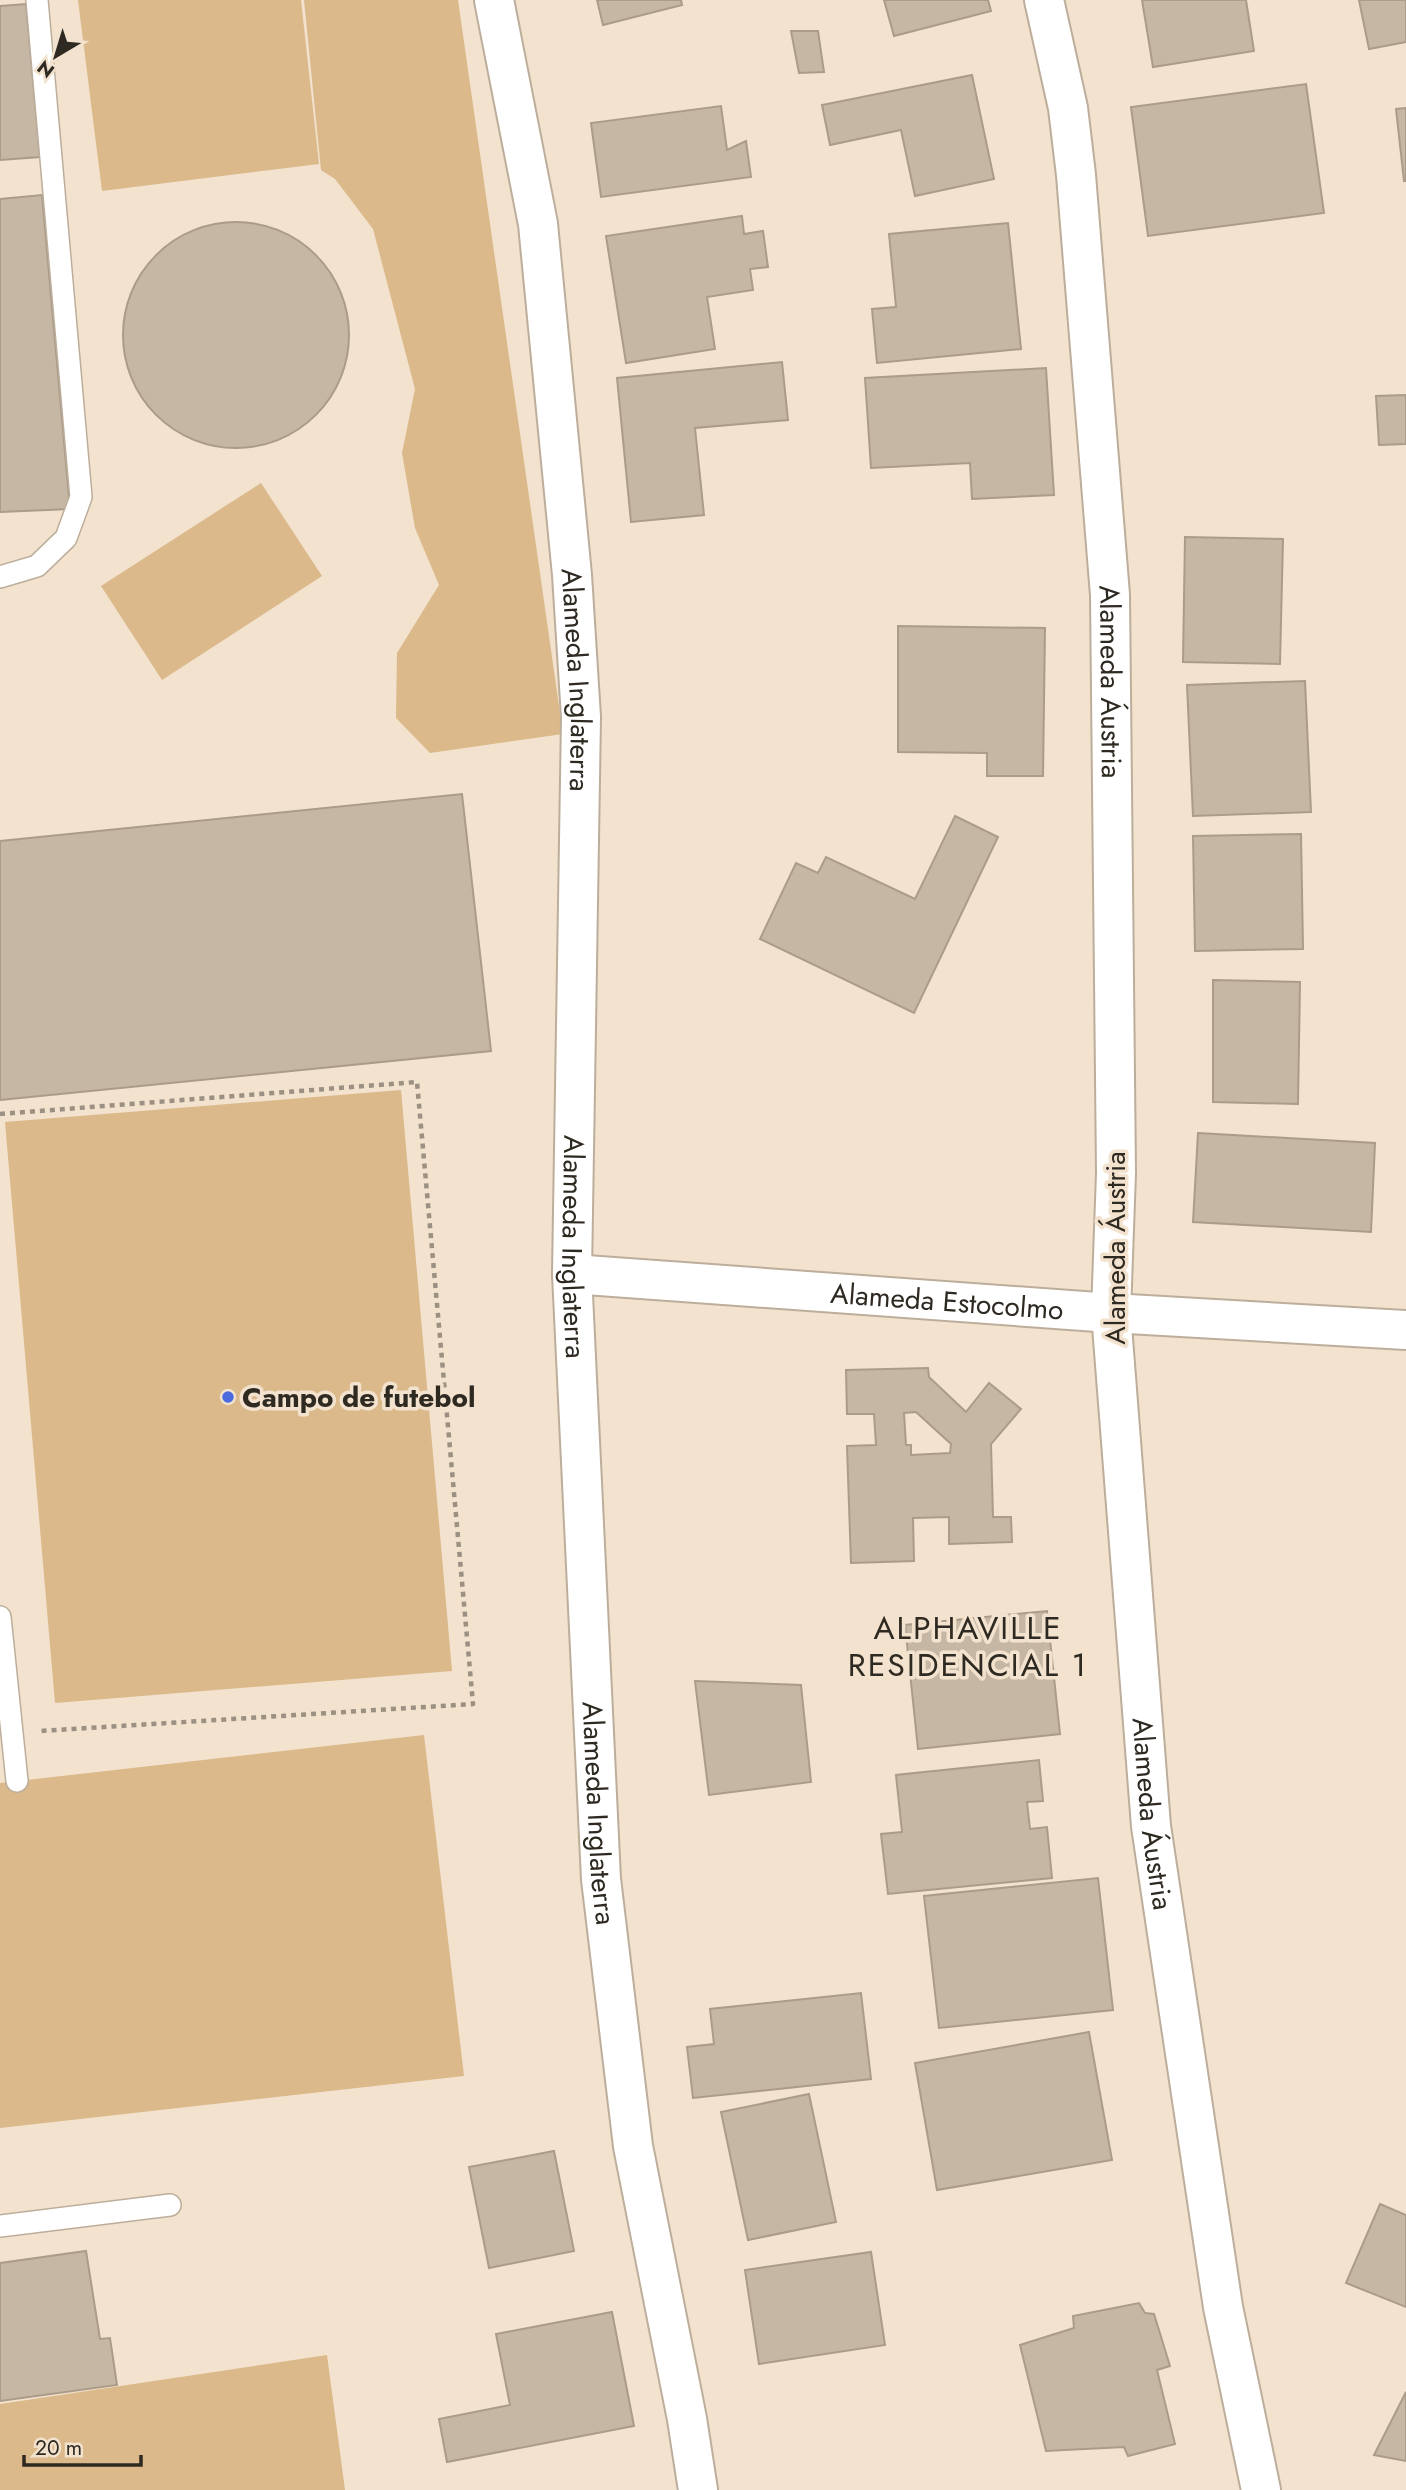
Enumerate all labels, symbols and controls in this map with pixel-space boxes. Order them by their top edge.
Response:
north arrow [21,21,91,91]
text: N [32,54,60,84]
street label: Alameda Inglaterra [551,567,601,792]
street label: Alameda Áustria [1088,583,1132,778]
street label: Alameda Inglaterra [551,1134,596,1360]
street label: Alameda Áustria [1095,1151,1136,1345]
street label: Alameda Estocolmo [829,1273,1065,1331]
place label: Campo de futebol [242,1377,476,1418]
marker: Campo de futebol [220,1389,236,1405]
district label: ALPHAVILLE RESIDENCIAL 1 [848,1605,1088,1688]
street label: Alameda Inglaterra [572,1700,626,1927]
street label: Alameda Áustria [1122,1716,1183,1913]
scale bar [24,2424,142,2468]
text: 20 m [35,2433,82,2463]

